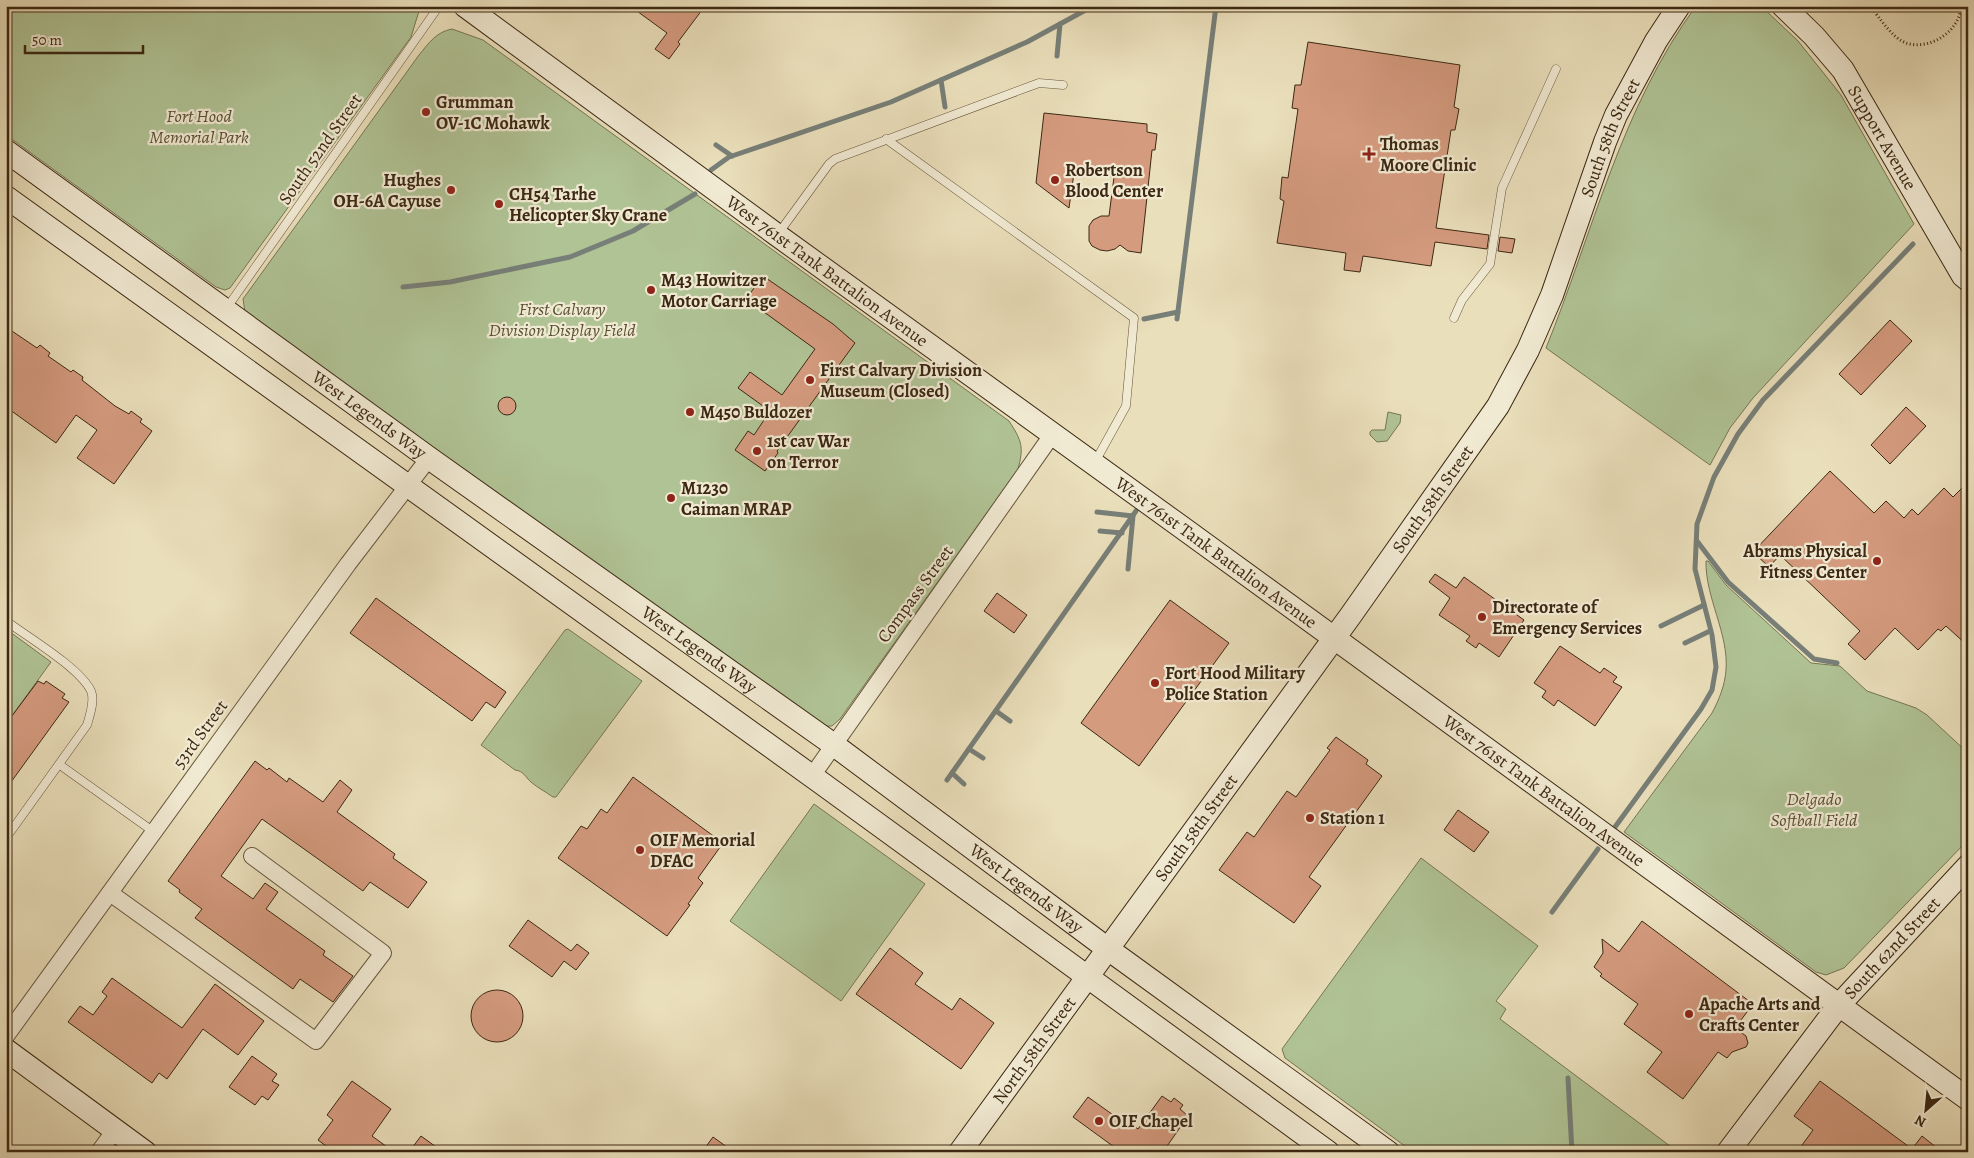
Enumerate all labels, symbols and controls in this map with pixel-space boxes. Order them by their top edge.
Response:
scale bar [25,22,142,54]
text: 50 m [32,30,62,50]
street label: South 58th Street [1575,74,1646,201]
street label: Support Avenue [1842,81,1922,194]
street label: South 52nd Street [273,89,367,209]
place label: Grumman OV-1C Mohawk [436,90,550,135]
park label: Fort Hood Memorial Park [149,104,249,149]
marker: Grumman OV-1C Mohawk [420,106,432,118]
place label: Thomas Moore Clinic [1380,132,1477,177]
marker: Thomas Moore Clinic [1362,147,1376,161]
place label: Robertson Blood Center [1065,158,1164,203]
place label: Hughes OH-6A Cayuse [333,168,441,213]
marker: Robertson Blood Center [1049,174,1061,186]
place label: CH54 Tarhe Helicopter Sky Crane [509,182,667,227]
marker: Hughes OH-6A Cayuse [445,184,457,196]
street label: West 761st Tank Battalion Avenue [721,189,933,352]
marker: CH54 Tarhe Helicopter Sky Crane [493,198,505,210]
place label: M43 Howitzer Motor Carriage [661,268,777,313]
marker: M43 Howitzer Motor Carriage [645,284,657,296]
park label: First Calvary Division Display Field [489,297,636,342]
place label: First Calvary Division Museum (Closed) [820,358,982,403]
street label: West Legends Way [306,364,432,465]
marker: First Calvary Division Museum (Closed) [804,374,816,386]
place label: M450 Buldozer [700,400,813,424]
marker: M450 Buldozer [684,406,696,418]
place label: 1st cav War on Terror [767,429,850,474]
street label: South 58th Street [1386,440,1479,558]
marker: 1st cav War on Terror [751,445,763,457]
street label: West 761st Tank Battalion Avenue [1110,471,1322,634]
place label: M1230 Caiman MRAP [681,476,792,521]
marker: M1230 Caiman MRAP [665,492,677,504]
place label: Abrams Physical Fitness Center [1742,539,1868,584]
street label: Compass Street [871,540,959,648]
marker: Abrams Physical Fitness Center [1871,555,1883,567]
place label: Directorate of Emergency Services [1492,595,1642,640]
street label: West Legends Way [636,600,763,699]
marker: Directorate of Emergency Services [1476,611,1488,623]
place label: Fort Hood Military Police Station [1165,661,1306,706]
marker: Fort Hood Military Police Station [1149,677,1161,689]
street label: 53rd Street [167,695,233,773]
street label: West 761st Tank Battalion Avenue [1437,709,1650,872]
street label: South 58th Street [1149,769,1243,886]
park label: Delgado Softball Field [1771,787,1858,832]
place label: Station 1 [1320,806,1385,830]
marker: Station 1 [1304,812,1316,824]
place label: OIF Memorial DFAC [650,828,755,873]
street label: West Legends Way [964,837,1089,939]
marker: OIF Memorial DFAC [634,844,646,856]
street label: South 62nd Street [1838,892,1945,1004]
street label: North 58th Street [987,991,1081,1109]
place label: Apache Arts and Crafts Center [1698,992,1821,1037]
marker: Apache Arts and Crafts Center [1683,1008,1695,1020]
north arrow [1902,1086,1952,1136]
place label: OIF Chapel [1109,1109,1193,1133]
text: N [1911,1110,1929,1132]
marker: OIF Chapel [1093,1115,1105,1127]

